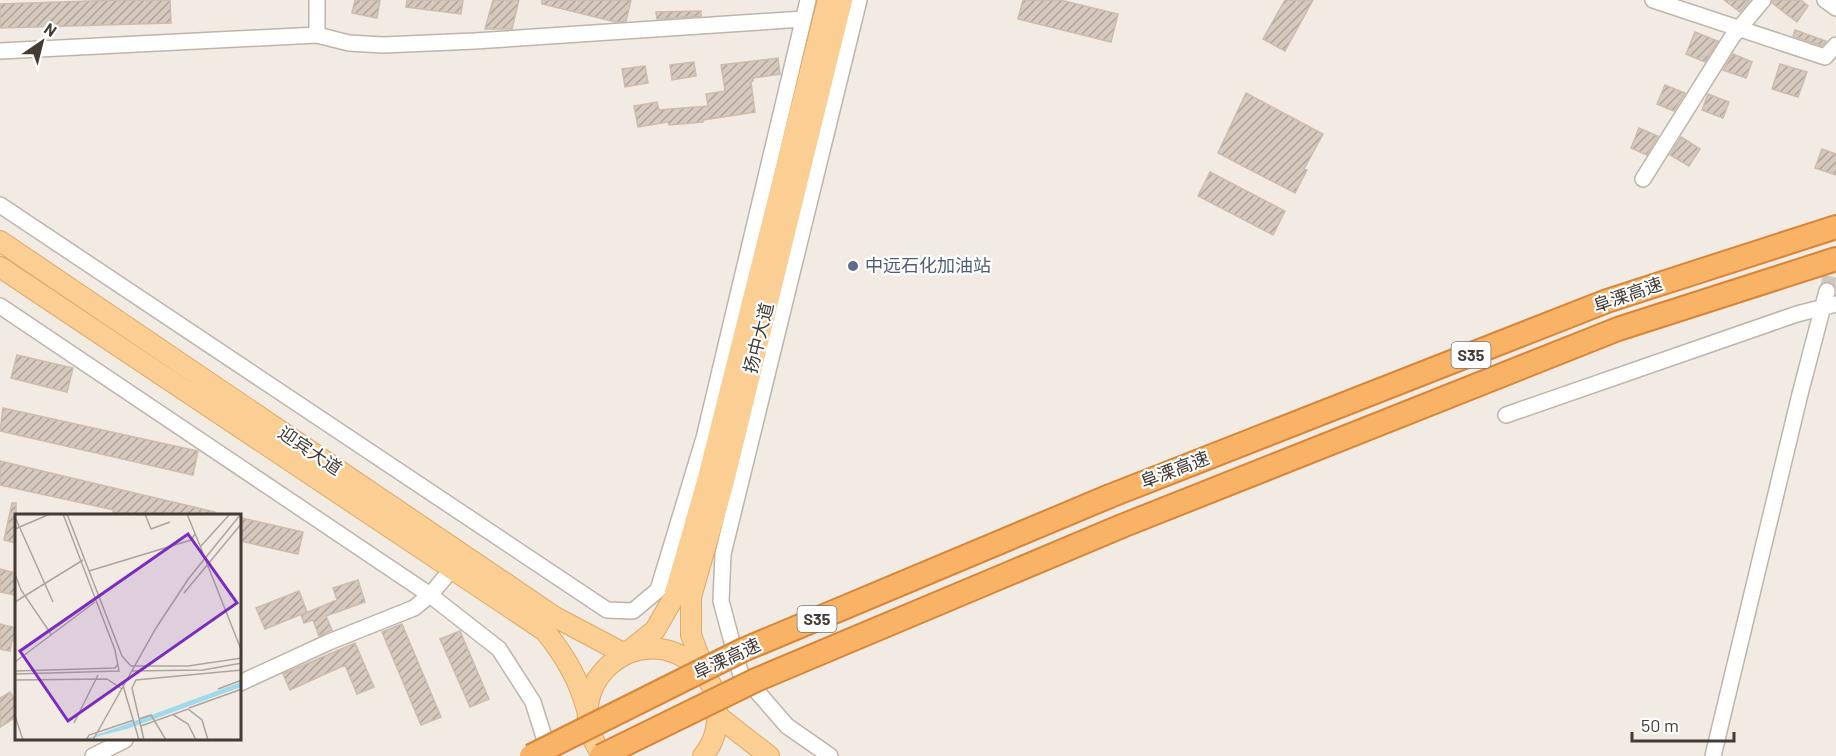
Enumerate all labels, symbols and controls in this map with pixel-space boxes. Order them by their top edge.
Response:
north arrow [12,12,72,72]
text: N [41,18,61,40]
place label: 中远石化加油站 [865,254,991,276]
marker: 中远石化加油站 [846,259,860,273]
street label: 阜溧高速 [1590,272,1665,316]
street label: 扬中大道 [739,300,777,375]
road number: S35 [1452,342,1490,368]
street label: 迎宾大道 [275,421,347,479]
street label: 阜溧高速 [1137,446,1212,492]
inset map [15,514,242,741]
road number: S35 [798,606,836,632]
street label: 阜溧高速 [689,633,764,683]
scale bar [1632,705,1734,743]
text: 50 m [1641,714,1679,736]

